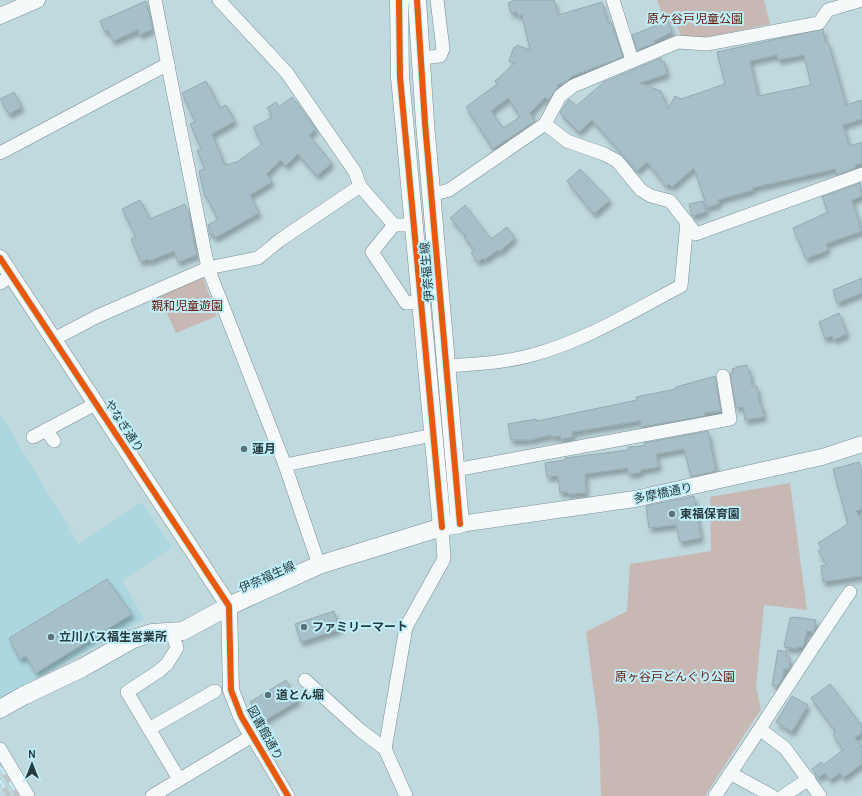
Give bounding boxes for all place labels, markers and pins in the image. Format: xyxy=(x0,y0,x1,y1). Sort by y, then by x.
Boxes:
place label: 蓮月 xyxy=(252,442,276,456)
marker: 蓮月 xyxy=(239,444,249,454)
place label: 東福保育園 xyxy=(680,507,740,521)
marker: 東福保育園 xyxy=(667,509,677,519)
place label: ファミリーマート xyxy=(312,620,408,634)
marker: ファミリーマート xyxy=(299,622,309,632)
place label: 立川バス福生営業所 xyxy=(59,630,167,644)
marker: 立川バス福生営業所 xyxy=(46,632,56,642)
place label: 道とん堀 xyxy=(276,688,324,702)
marker: 道とん堀 xyxy=(263,690,273,700)

